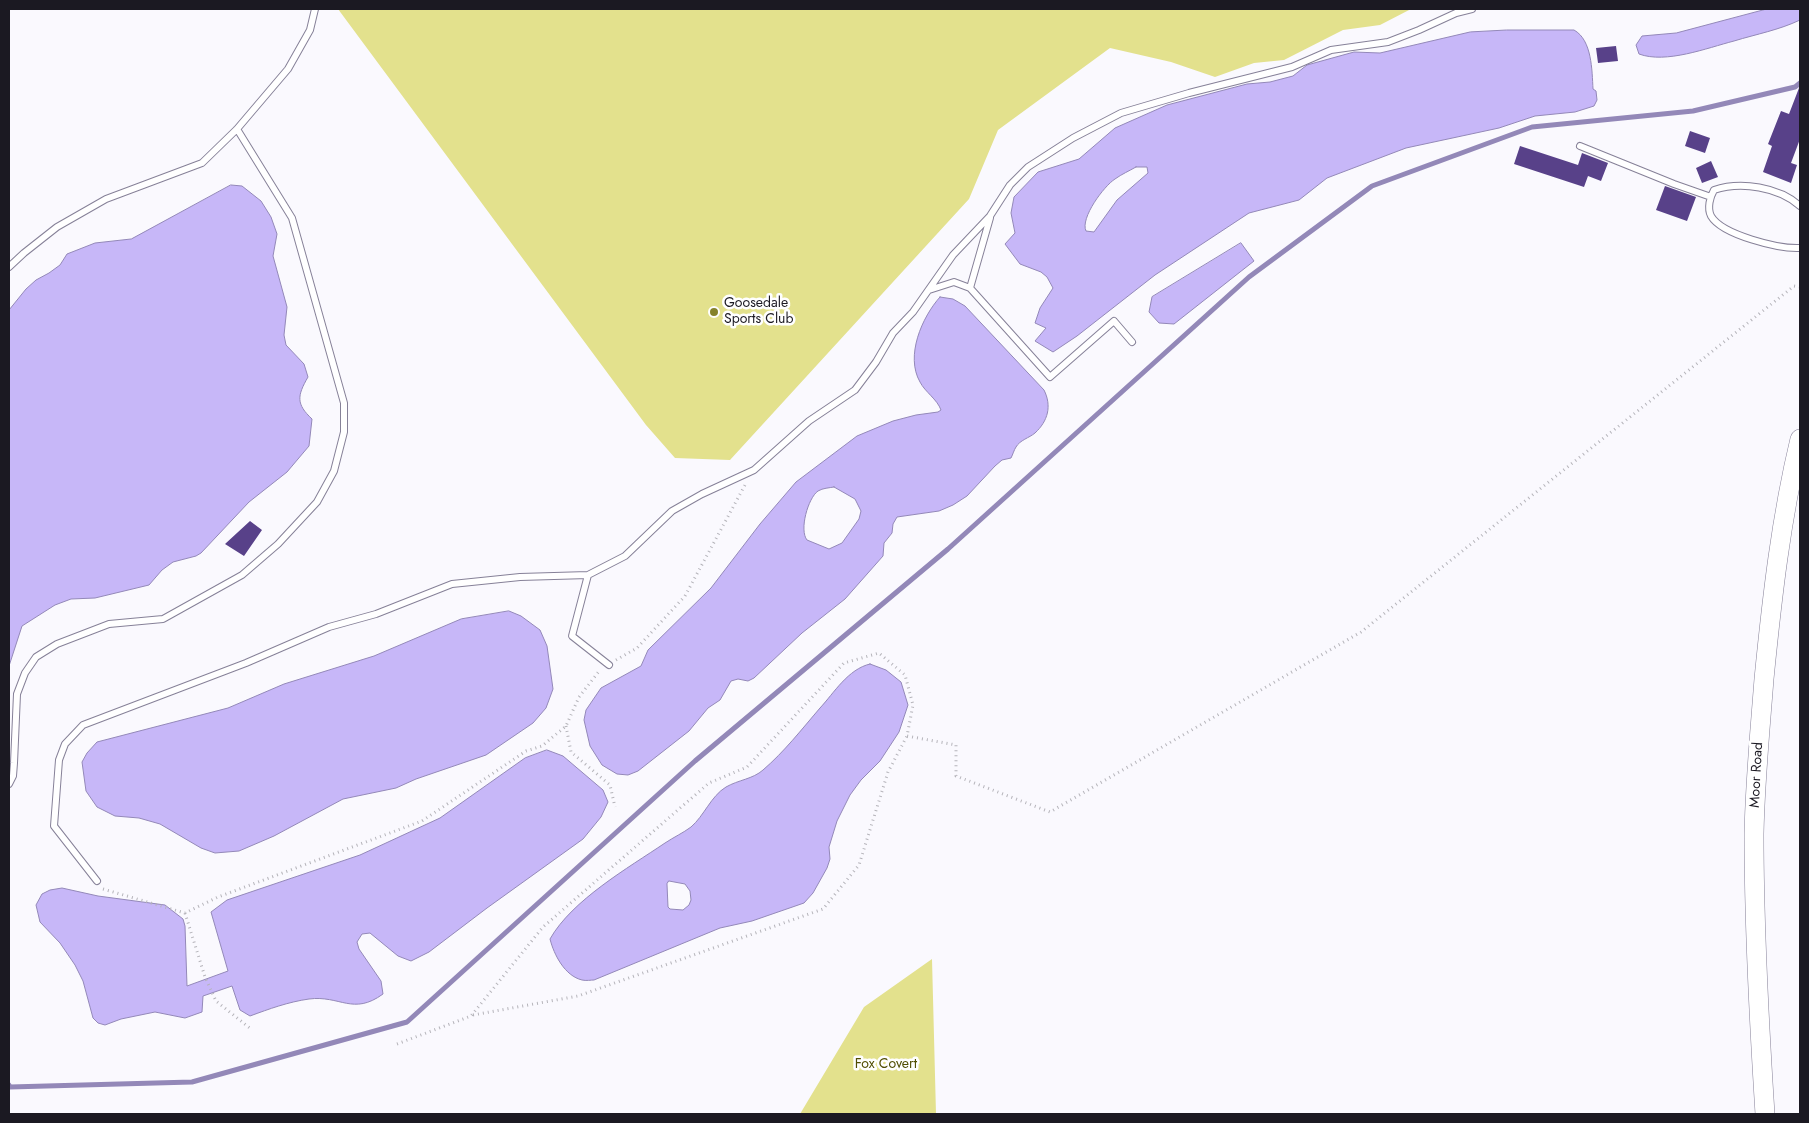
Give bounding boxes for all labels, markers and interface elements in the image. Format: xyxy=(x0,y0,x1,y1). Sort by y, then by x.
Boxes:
place label: Goosedale Sports Club xyxy=(724,296,793,328)
marker: Goosedale Sports Club xyxy=(708,306,720,318)
street label: Moor Road xyxy=(1747,742,1767,808)
park label: Fox Covert xyxy=(855,1057,917,1073)

